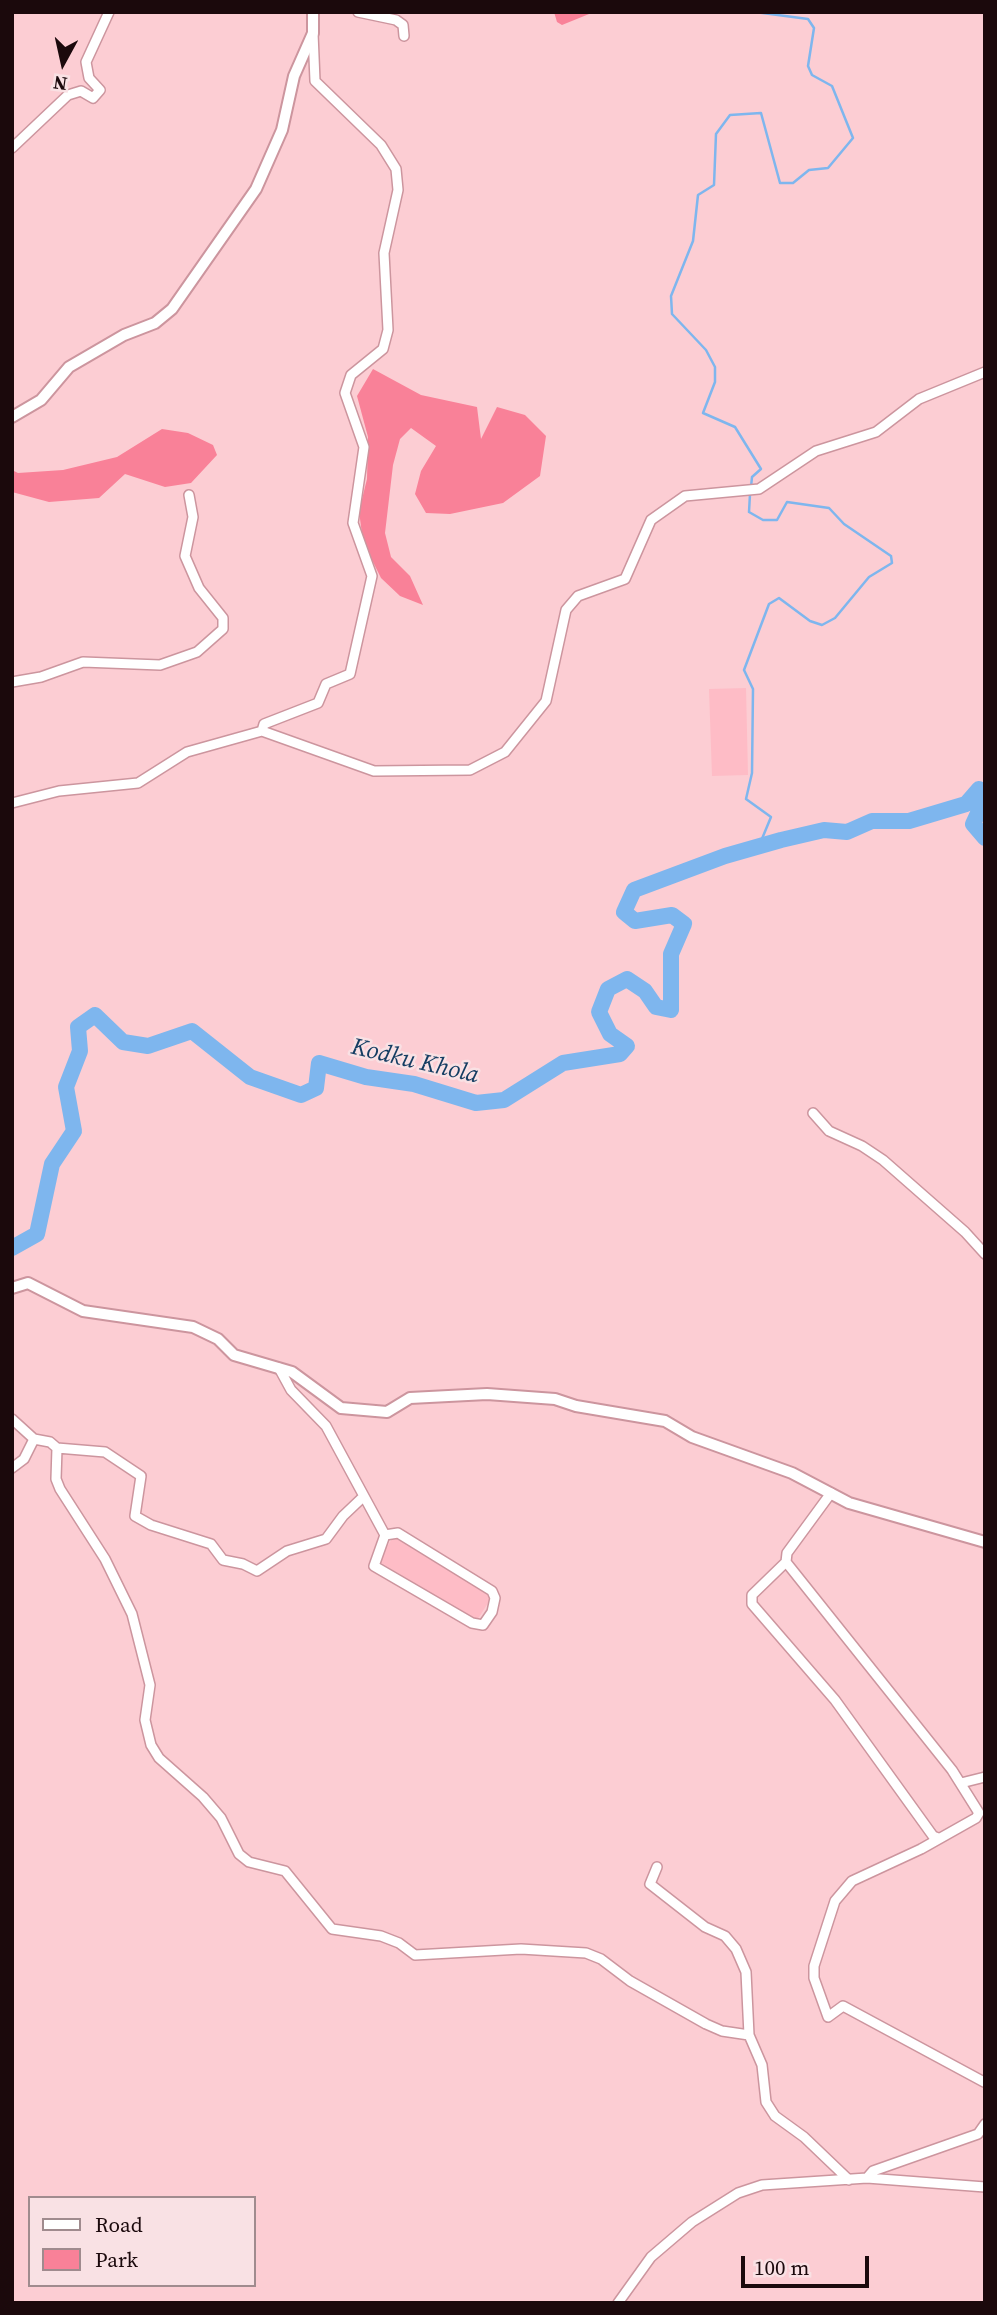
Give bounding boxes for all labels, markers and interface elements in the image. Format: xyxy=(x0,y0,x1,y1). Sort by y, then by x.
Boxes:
north arrow xyxy=(28,28,98,98)
text: N xyxy=(51,70,69,98)
water label: Kodku Khola xyxy=(348,1033,482,1091)
legend xyxy=(28,2196,256,2287)
text: Road xyxy=(95,2210,143,2239)
scale bar xyxy=(745,2242,873,2286)
text: Park xyxy=(95,2245,138,2274)
text: 100 m xyxy=(754,2253,809,2282)

